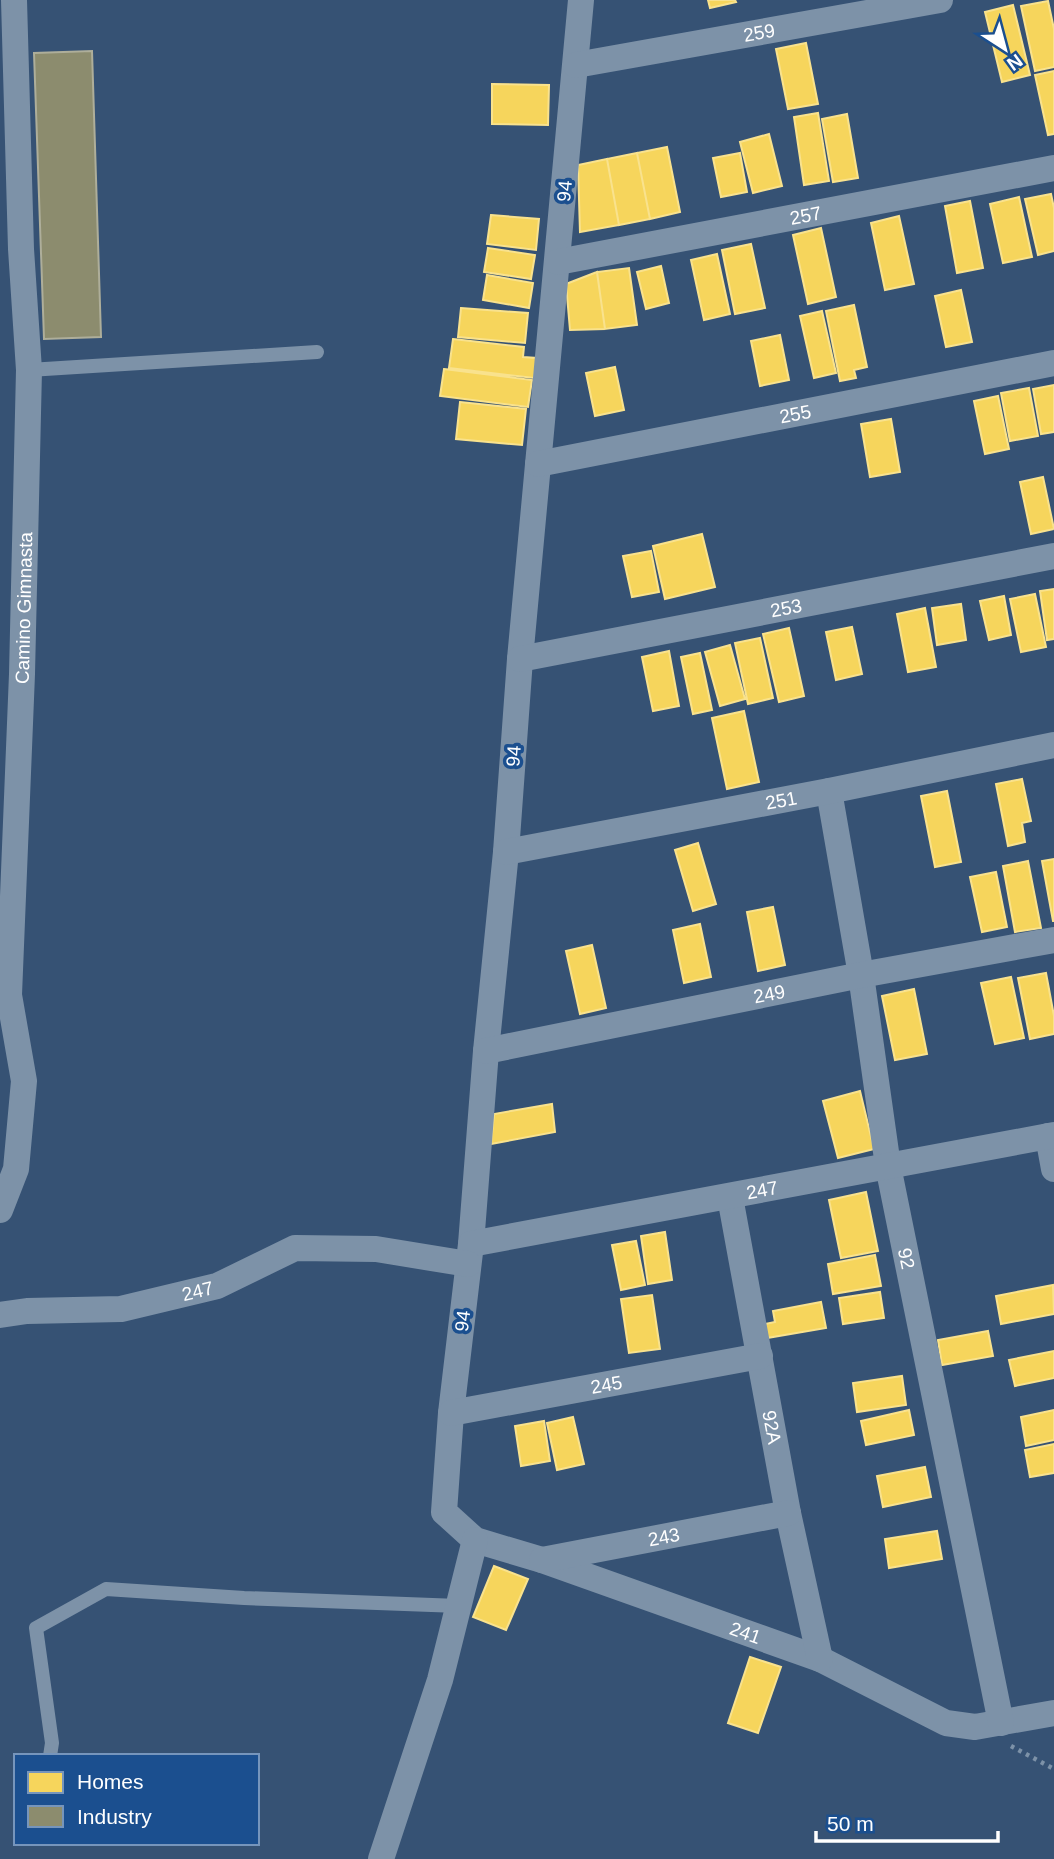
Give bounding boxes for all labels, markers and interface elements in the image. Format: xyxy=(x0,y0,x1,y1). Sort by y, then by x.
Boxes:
north arrow xyxy=(970,14,1040,84)
street label: 259 xyxy=(742,20,777,46)
text: N xyxy=(1003,50,1026,75)
street label: 94 xyxy=(553,179,576,202)
street label: 257 xyxy=(788,202,823,229)
street label: 255 xyxy=(778,401,813,428)
street label: Camino Gimnasta xyxy=(12,531,36,684)
street label: 253 xyxy=(769,595,804,621)
street label: 94 xyxy=(502,744,525,767)
street label: 251 xyxy=(764,787,799,814)
street label: 249 xyxy=(752,981,787,1008)
street label: 247 xyxy=(745,1177,780,1203)
street label: 92 xyxy=(894,1246,919,1271)
street label: 247 xyxy=(180,1277,216,1305)
street label: 94 xyxy=(451,1309,474,1333)
street label: 245 xyxy=(589,1372,624,1398)
street label: 92A xyxy=(758,1409,785,1446)
street label: 243 xyxy=(646,1524,681,1551)
street label: 241 xyxy=(727,1618,764,1648)
legend xyxy=(14,1754,259,1845)
text: Homes xyxy=(77,1770,144,1793)
scale bar xyxy=(816,1800,998,1844)
text: Industry xyxy=(77,1805,152,1828)
text: 50 m xyxy=(827,1812,874,1835)

